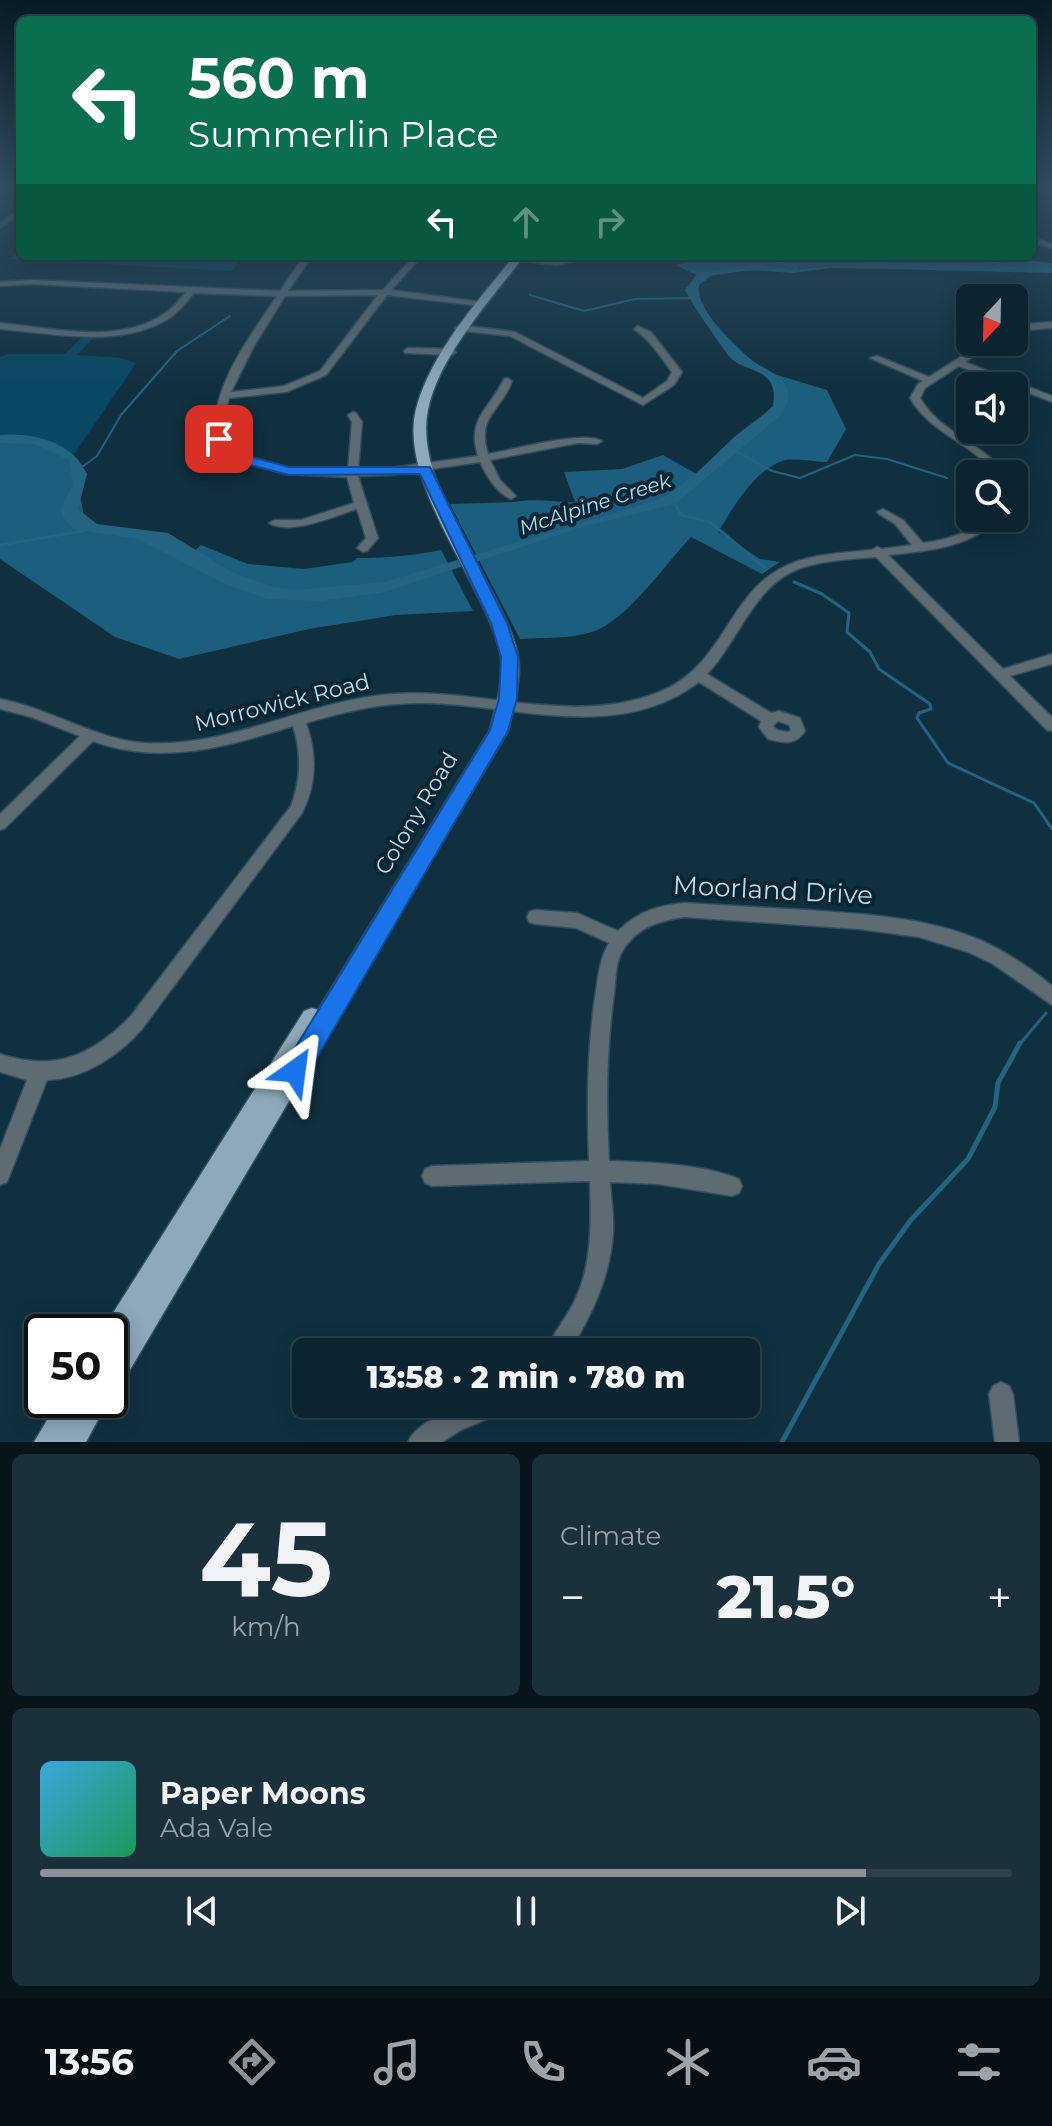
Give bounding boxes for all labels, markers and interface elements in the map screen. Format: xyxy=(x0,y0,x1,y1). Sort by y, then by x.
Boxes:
text: 560 m xyxy=(188,44,370,112)
icon: left xyxy=(56,48,160,152)
text: Summerlin Place xyxy=(188,112,498,156)
icon: left xyxy=(420,200,464,244)
icon: ahead xyxy=(504,200,548,244)
icon: right xyxy=(588,200,632,244)
north arrow xyxy=(956,284,1028,356)
map controls xyxy=(956,284,1028,532)
button: sound xyxy=(956,372,1028,444)
pin xyxy=(185,405,253,473)
icon: arrive xyxy=(197,417,241,461)
button: search xyxy=(956,460,1028,532)
water label: McAlpine Creek xyxy=(516,468,675,540)
street label: Morrowick Road xyxy=(192,668,372,737)
street label: Colony Road xyxy=(369,747,464,879)
street label: Moorland Drive xyxy=(672,869,874,911)
position arrow xyxy=(253,1029,337,1113)
speed limit sign: 50 xyxy=(24,1314,128,1418)
text: 13:58 · 2 min · 780 m xyxy=(367,1359,685,1396)
text: 45 xyxy=(199,1495,333,1622)
text: Climate xyxy=(560,1520,661,1552)
text: 21.5° xyxy=(717,1560,855,1633)
text: − xyxy=(560,1570,585,1624)
text: + xyxy=(987,1570,1012,1624)
text: km/h xyxy=(231,1611,301,1643)
text: Paper Moons xyxy=(160,1775,366,1812)
text: Ada Vale xyxy=(160,1812,273,1844)
icon: previous xyxy=(180,1889,224,1933)
icon: pause xyxy=(504,1889,548,1933)
icon: next xyxy=(828,1889,872,1933)
icon: directions xyxy=(224,2034,280,2090)
icon: music xyxy=(369,2034,425,2090)
icon: phone xyxy=(515,2034,571,2090)
icon: climate xyxy=(660,2034,716,2090)
icon: car xyxy=(806,2034,862,2090)
icon: filters xyxy=(951,2034,1007,2090)
text: 13:56 xyxy=(45,2040,134,2084)

